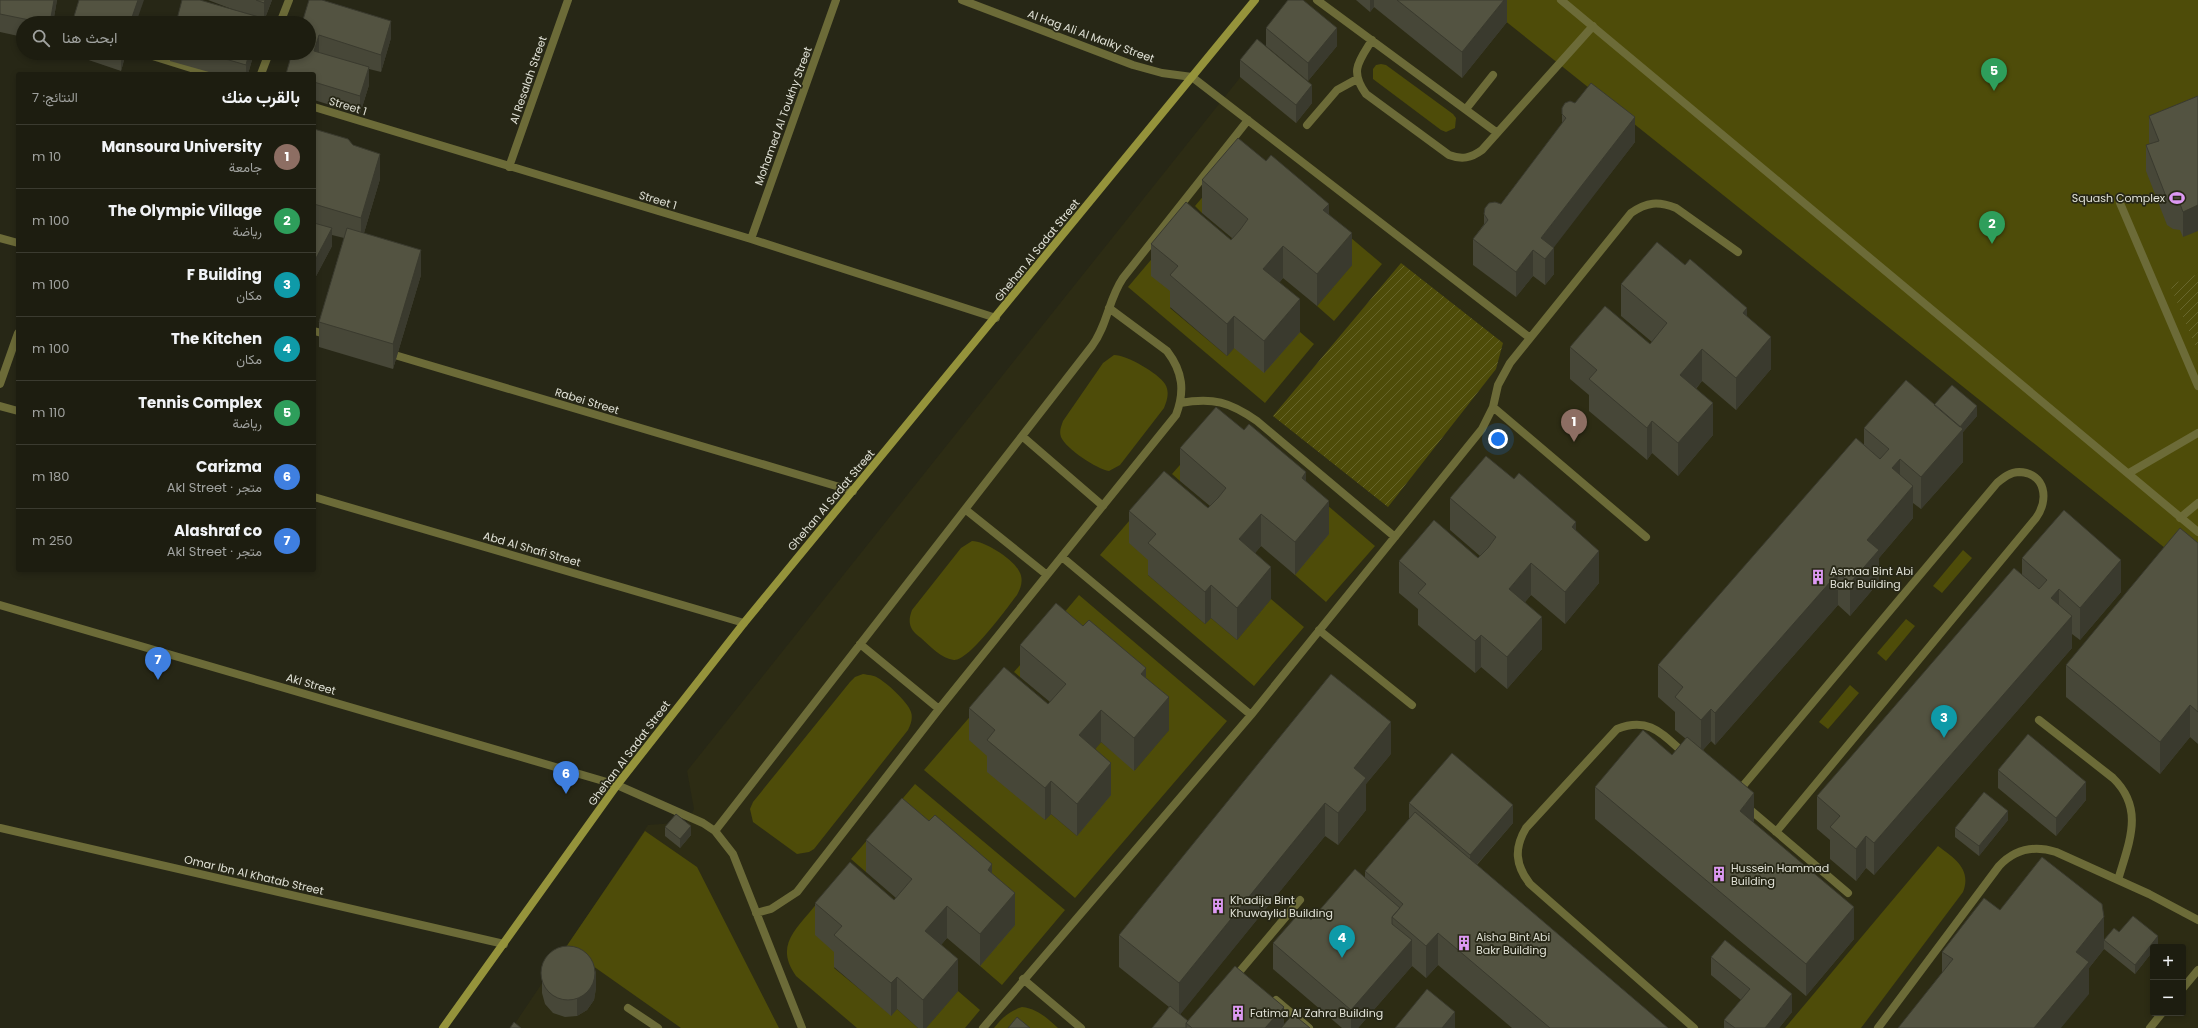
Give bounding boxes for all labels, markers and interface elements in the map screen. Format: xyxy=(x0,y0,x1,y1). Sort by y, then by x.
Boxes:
street label: Al Hag Ali Al Malky Street xyxy=(1025,6,1157,66)
search box xyxy=(16,16,316,60)
icon: search xyxy=(30,27,52,49)
text: ابحث هنا xyxy=(62,27,117,48)
street label: Al Resalah Street xyxy=(505,34,551,126)
street label: Mohamed Al Toukhy Street xyxy=(750,44,816,188)
pin: 5 xyxy=(1981,58,2007,91)
text: بالقرب منك xyxy=(222,85,300,109)
text: النتائج: 7 xyxy=(32,88,78,107)
street label: Street 1 xyxy=(327,93,369,119)
text: Mansoura University xyxy=(102,136,262,157)
text: 10 m xyxy=(32,147,61,166)
text: 1 xyxy=(285,147,289,166)
text: جامعة xyxy=(229,158,262,177)
street label: Street 1 xyxy=(637,187,679,213)
sports icon: Squash Complex xyxy=(2168,189,2186,207)
place label: Squash Complex xyxy=(2072,190,2166,206)
street label: Ghehan Al Sadat Street xyxy=(991,195,1083,305)
text: The Olympic Village xyxy=(108,200,262,221)
text: 100 m xyxy=(32,211,69,230)
text: 2 xyxy=(283,211,291,230)
pin: 2 xyxy=(1979,211,2005,244)
text: رياضة xyxy=(232,222,262,241)
text: F Building xyxy=(187,264,262,285)
text: 100 m xyxy=(32,275,69,294)
text: 3 xyxy=(283,275,291,294)
text: مكان xyxy=(236,286,262,305)
text: The Kitchen xyxy=(171,328,262,349)
text: 100 m xyxy=(32,339,69,358)
text: 4 xyxy=(283,339,291,358)
text: مكان xyxy=(236,350,262,369)
street label: Rabei Street xyxy=(553,384,621,418)
text: Tennis Complex xyxy=(138,392,262,413)
text: 110 m xyxy=(32,403,65,422)
text: 5 xyxy=(283,403,291,422)
pin: 1 xyxy=(1561,409,1587,442)
text: رياضة xyxy=(232,414,262,433)
your location xyxy=(1488,429,1508,449)
street label: Ghehan Al Sadat Street xyxy=(784,446,878,554)
text: Carizma xyxy=(196,456,262,477)
text: 180 m xyxy=(32,467,69,486)
text: 6 xyxy=(283,467,291,486)
text: متجر · Akl Street xyxy=(167,478,262,497)
text: Alashraf co xyxy=(174,520,262,541)
street label: Abd Al Shafi Street xyxy=(481,527,583,571)
text: 250 m xyxy=(32,531,73,550)
text: 7 xyxy=(284,531,290,550)
text: متجر · Akl Street xyxy=(167,542,262,561)
place label: Asmaa Bint Abi Bakr Building xyxy=(1830,563,1914,592)
building icon: Asmaa Bint Abi Bakr Building xyxy=(1809,568,1827,586)
pin: 7 xyxy=(145,647,171,680)
street label: Akl Street xyxy=(284,669,338,699)
street label: Ghehan Al Sadat Street xyxy=(584,697,674,809)
pin: 3 xyxy=(1931,705,1957,738)
pin: 6 xyxy=(553,761,579,794)
street label: Omar Ibn Al Khatab Street xyxy=(183,851,325,899)
place label: Hussein Hammad Building xyxy=(1731,860,1829,889)
building icon: Hussein Hammad Building xyxy=(1710,865,1728,883)
place label: Khadija Bint Khuwaylid Building xyxy=(1230,892,1333,921)
building icon: Khadija Bint Khuwaylid Building xyxy=(1209,897,1227,915)
pin: 4 xyxy=(1329,925,1355,958)
place label: Aisha Bint Abi Bakr Building xyxy=(1476,929,1551,958)
building icon: Aisha Bint Abi Bakr Building xyxy=(1455,934,1473,952)
map controls xyxy=(2150,944,2186,1016)
button: + xyxy=(2150,944,2186,980)
button: − xyxy=(2150,980,2186,1016)
building icon: Fatima Al Zahra Building xyxy=(1229,1004,1247,1022)
place label: Fatima Al Zahra Building xyxy=(1250,1005,1383,1021)

